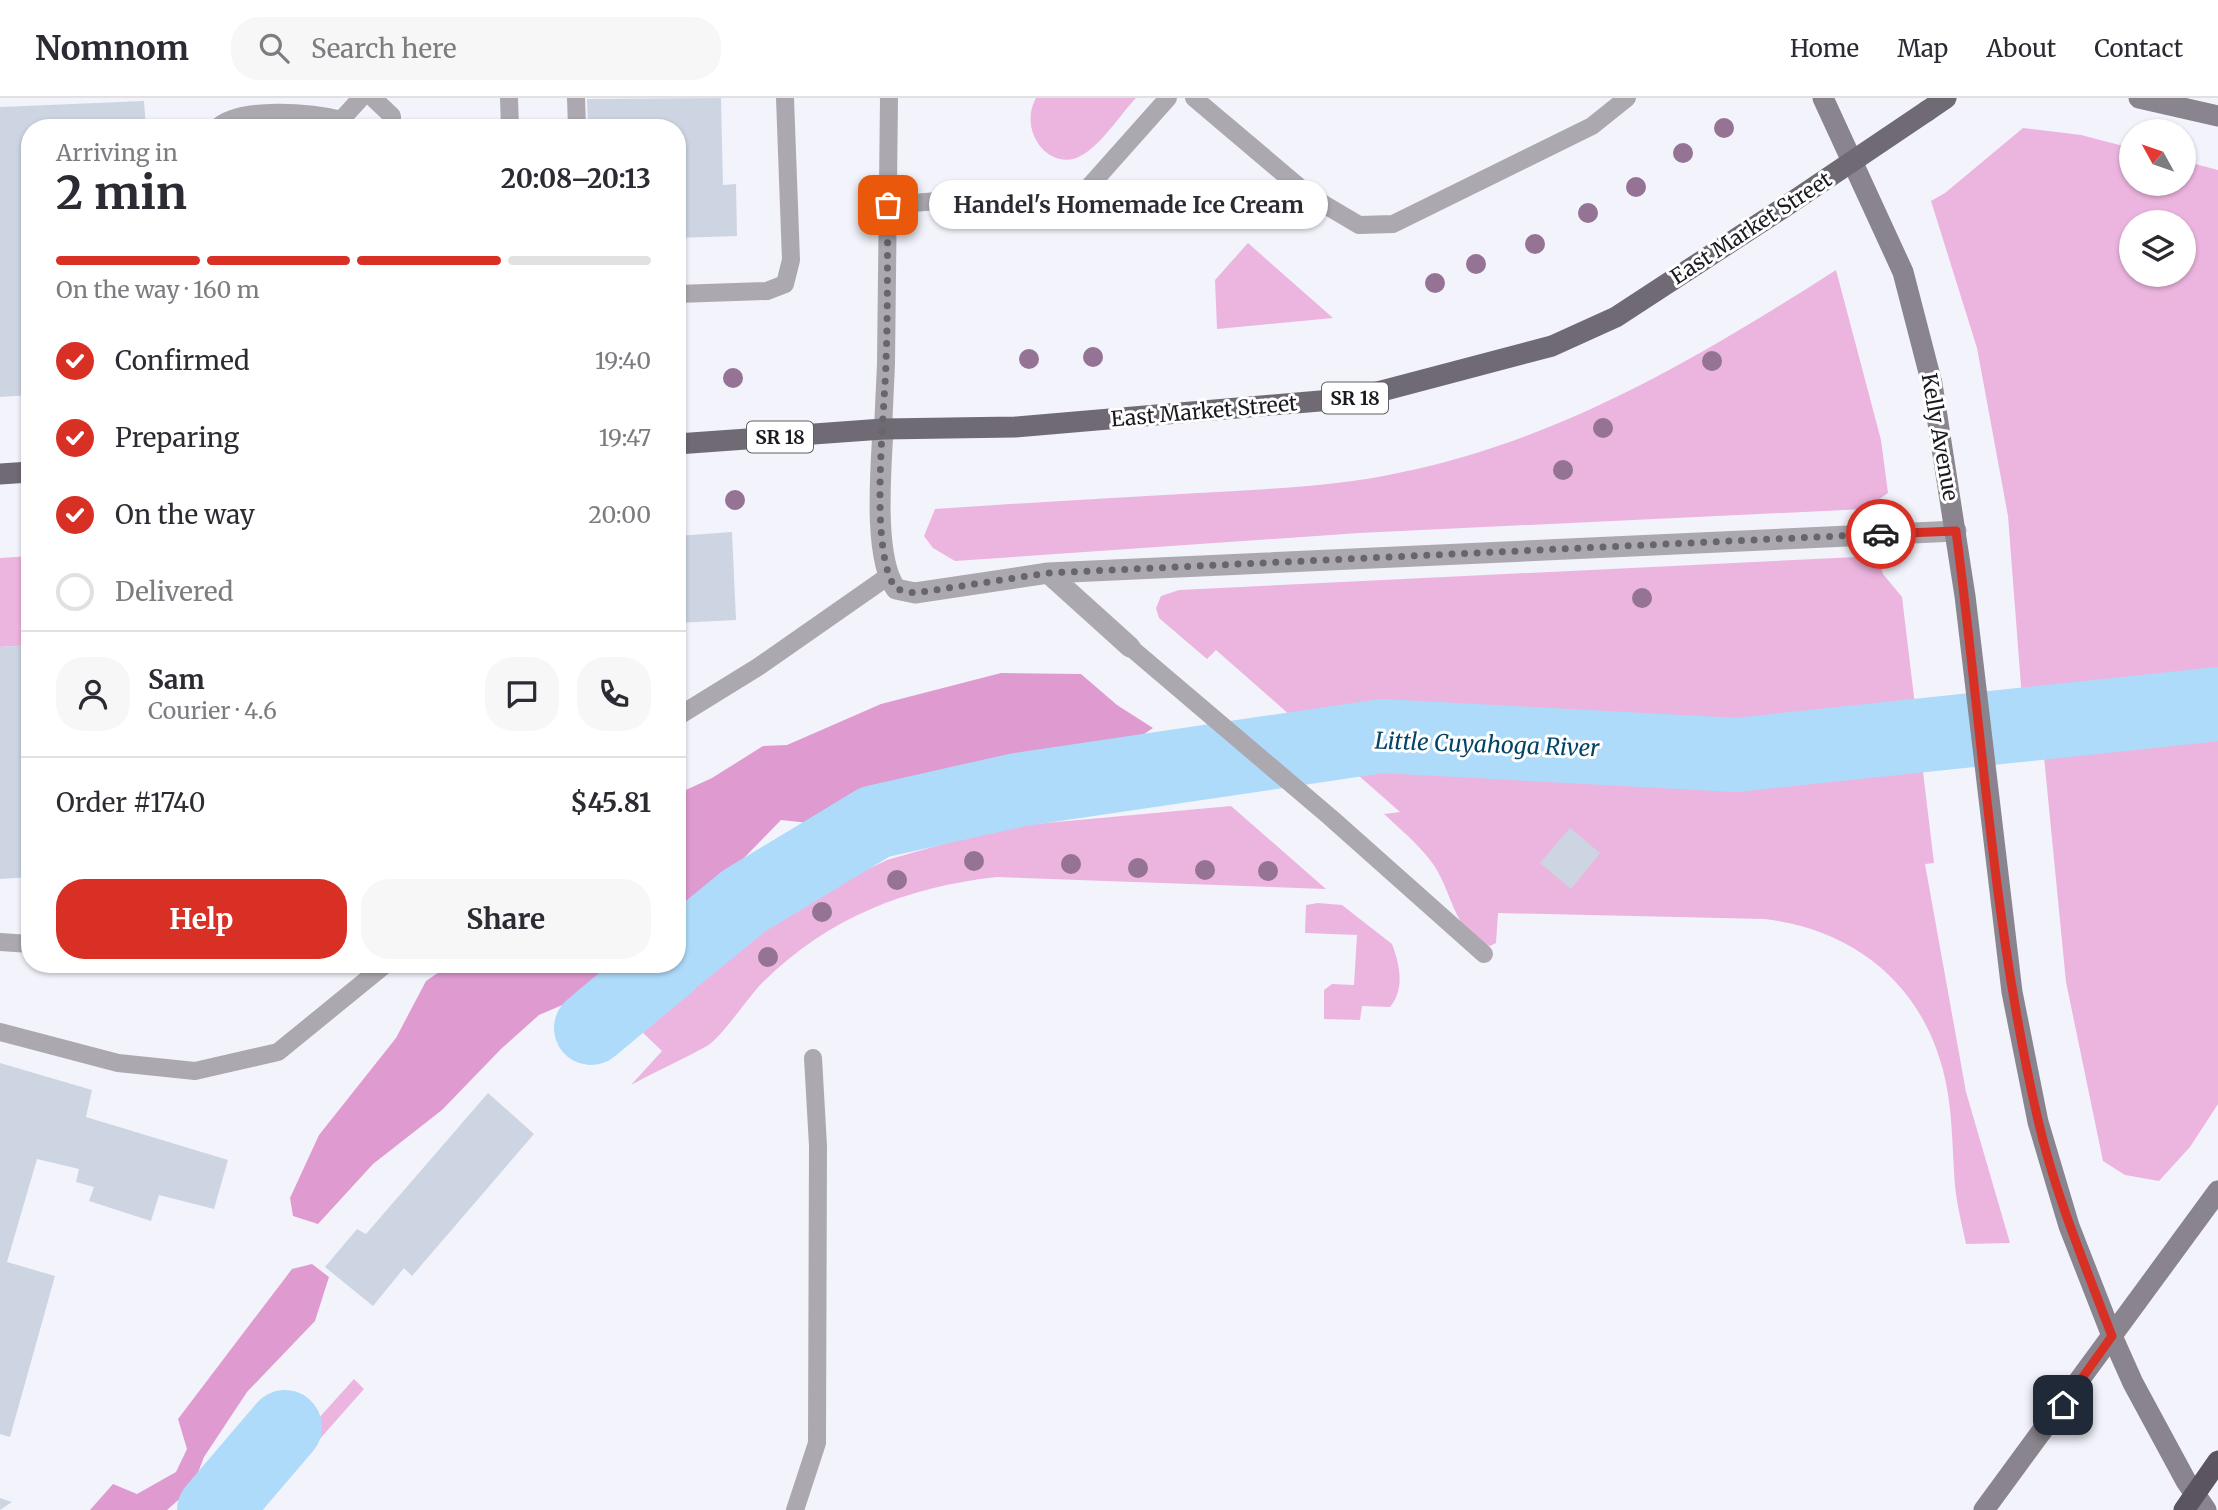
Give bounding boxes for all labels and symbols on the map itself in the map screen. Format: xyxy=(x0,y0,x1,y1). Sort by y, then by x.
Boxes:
north arrow xyxy=(2119,119,2196,196)
street label: East Market Street xyxy=(1665,166,1837,290)
pin xyxy=(858,175,918,235)
callout: Handel's Homemade Ice Cream xyxy=(930,180,1329,230)
street label: Kelly Avenue xyxy=(1916,371,1965,503)
road number: SR 18 xyxy=(1322,382,1388,414)
street label: East Market Street xyxy=(1110,389,1298,433)
road number: SR 18 xyxy=(747,422,813,452)
courier xyxy=(1846,499,1916,569)
water label: Little Cuyahoga River xyxy=(1374,726,1600,762)
pin xyxy=(2033,1375,2093,1435)

